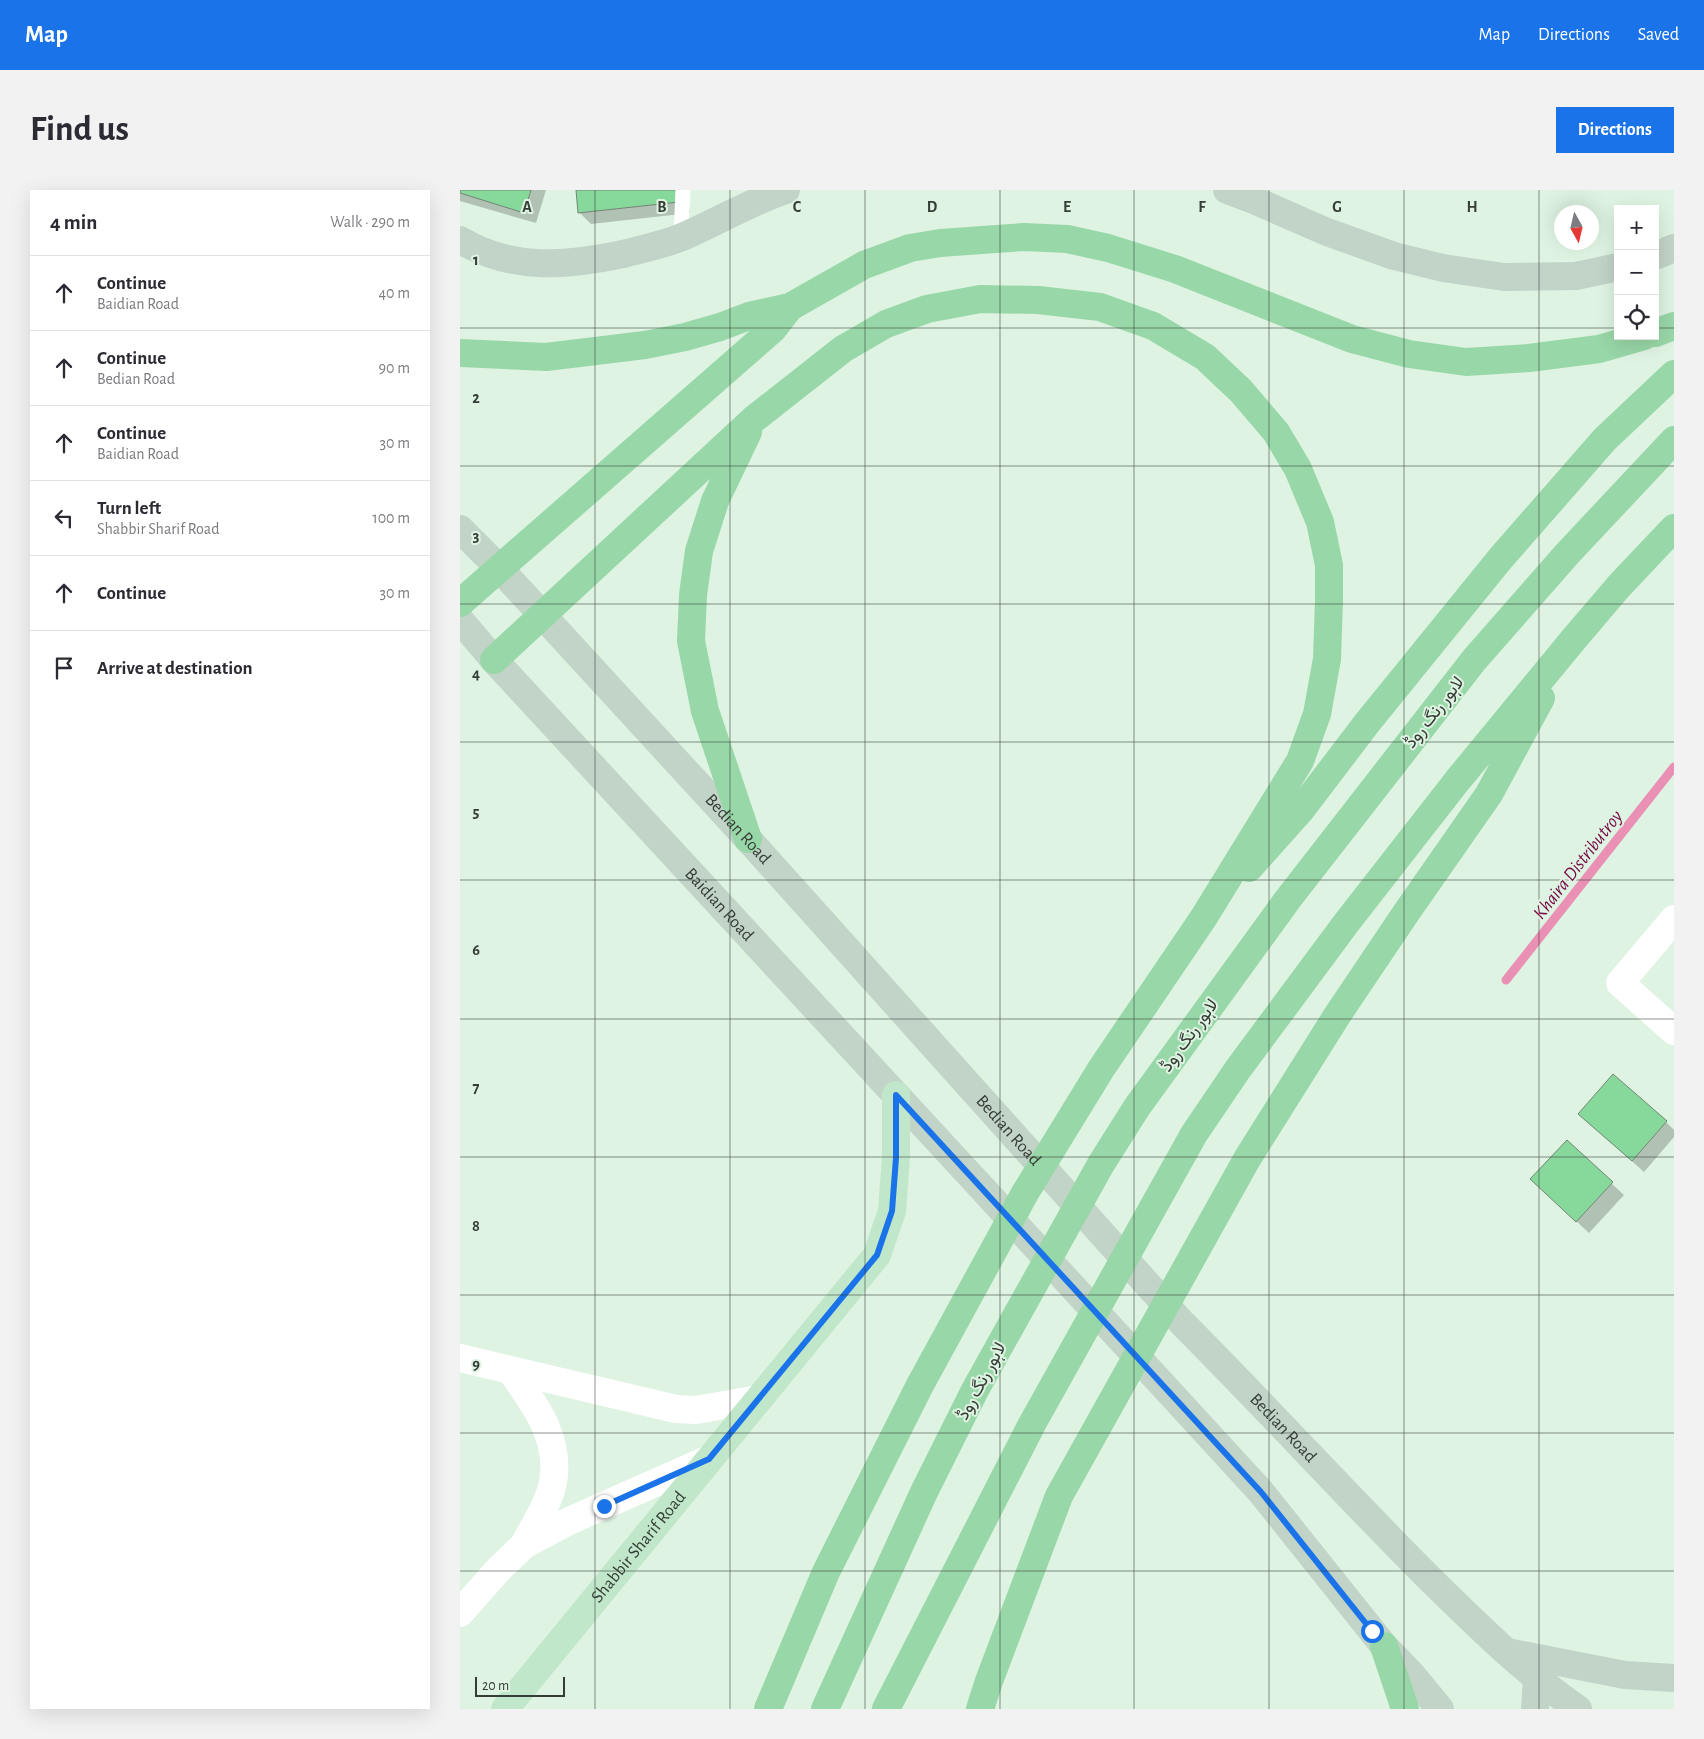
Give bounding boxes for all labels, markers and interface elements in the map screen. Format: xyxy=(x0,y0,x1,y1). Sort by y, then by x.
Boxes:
text: Map xyxy=(25,23,68,47)
text: Map xyxy=(1479,26,1510,44)
text: Directions xyxy=(1538,26,1610,44)
text: Saved xyxy=(1638,26,1679,44)
button: Directions xyxy=(1556,107,1674,153)
text: Find us xyxy=(30,112,129,147)
text: A xyxy=(522,199,532,215)
text: B xyxy=(657,199,667,215)
text: C xyxy=(793,199,802,215)
text: D xyxy=(927,199,938,215)
text: E xyxy=(1063,199,1071,215)
text: F xyxy=(1198,199,1206,215)
text: G xyxy=(1332,199,1342,215)
text: H xyxy=(1466,199,1478,215)
north arrow xyxy=(1554,205,1599,250)
map controls xyxy=(1614,205,1659,340)
button: + xyxy=(1614,205,1659,250)
text: 4 min xyxy=(50,212,97,233)
text: Walk · 290 m xyxy=(330,214,410,230)
button: − xyxy=(1614,250,1659,295)
text: 1 xyxy=(473,252,479,268)
text: Continue xyxy=(97,274,166,293)
icon: ahead xyxy=(50,279,78,307)
text: 40 m xyxy=(378,285,410,301)
button: locate xyxy=(1614,295,1659,340)
text: Baidian Road xyxy=(97,296,179,312)
text: Continue xyxy=(97,349,166,368)
icon: ahead xyxy=(50,354,78,382)
text: 90 m xyxy=(379,360,410,376)
text: Bedian Road xyxy=(97,371,175,387)
text: 2 xyxy=(472,390,480,406)
text: Continue xyxy=(97,424,166,443)
icon: ahead xyxy=(50,429,78,457)
text: 30 m xyxy=(380,435,410,451)
text: Baidian Road xyxy=(97,446,179,462)
text: Turn left xyxy=(97,499,161,518)
icon: left xyxy=(50,504,78,532)
text: 100 m xyxy=(372,510,410,526)
text: Shabbir Sharif Road xyxy=(97,521,220,537)
text: 3 xyxy=(473,528,480,544)
icon: ahead xyxy=(50,579,78,607)
text: Continue xyxy=(97,584,166,603)
text: 30 m xyxy=(380,585,410,601)
icon: arrive xyxy=(50,654,78,682)
text: Arrive at destination xyxy=(97,659,253,678)
text: 4 xyxy=(472,666,480,682)
street label: لاہور رنگ روڈ xyxy=(1401,673,1470,753)
street label: Bedian Road xyxy=(701,791,774,868)
text: 5 xyxy=(473,804,480,820)
water label: Khaira Distributroy xyxy=(1530,807,1626,923)
street label: Baidian Road xyxy=(681,865,757,945)
text: 6 xyxy=(472,942,480,958)
street label: لاہور رنگ روڈ xyxy=(1157,995,1224,1076)
text: 7 xyxy=(473,1080,480,1096)
street label: Bedian Road xyxy=(972,1092,1044,1169)
text: 8 xyxy=(472,1218,480,1234)
street label: لاہور رنگ روڈ xyxy=(953,1339,1012,1424)
text: 9 xyxy=(472,1356,480,1372)
street label: Bedian Road xyxy=(1246,1390,1320,1466)
street label: Shabbir Sharif Road xyxy=(588,1488,690,1606)
route end xyxy=(593,1495,616,1518)
route start xyxy=(1361,1620,1384,1643)
scale bar xyxy=(475,1674,565,1697)
text: 20 m xyxy=(482,1679,509,1693)

